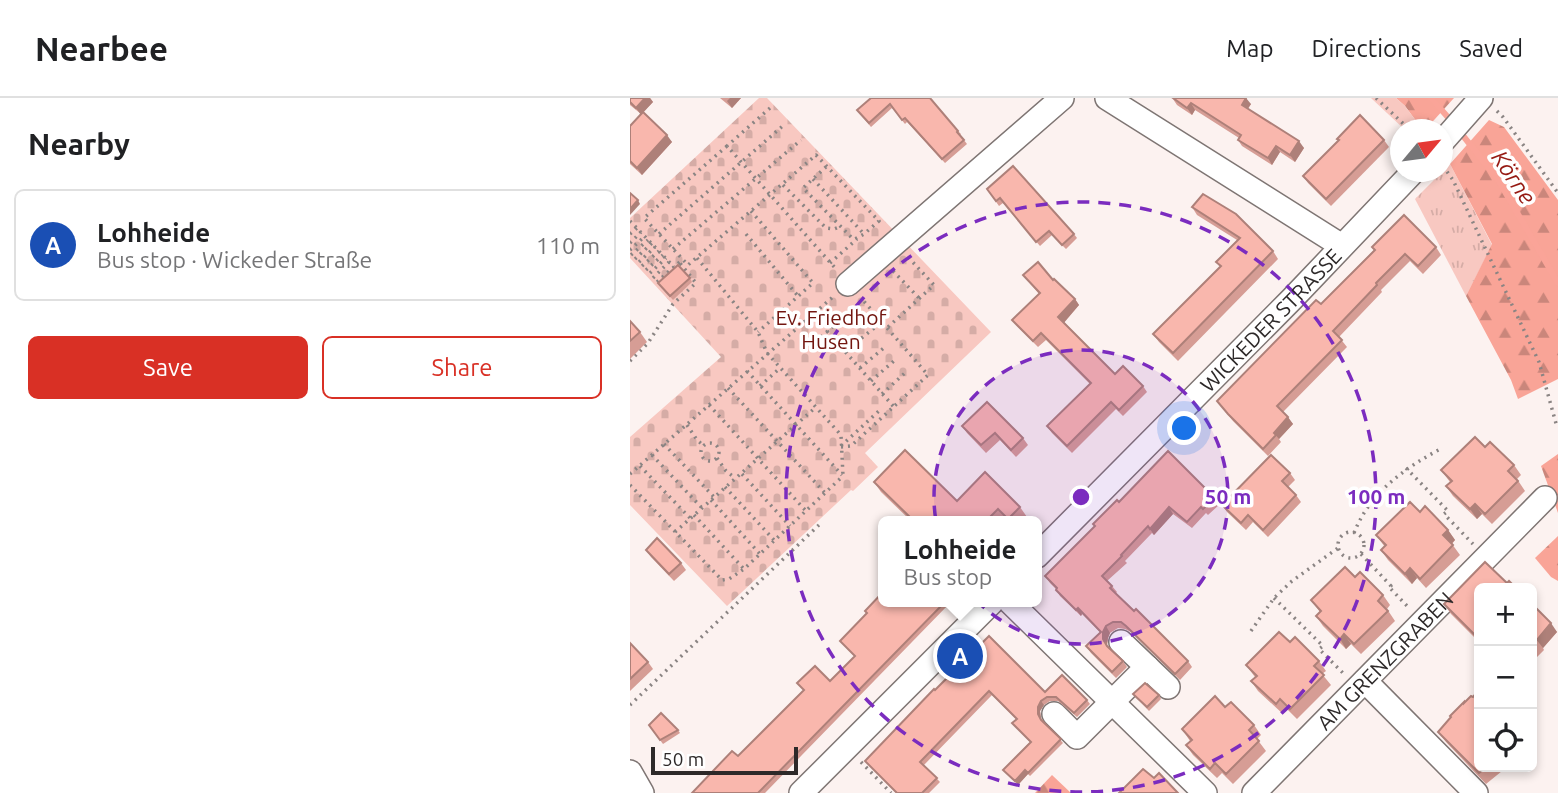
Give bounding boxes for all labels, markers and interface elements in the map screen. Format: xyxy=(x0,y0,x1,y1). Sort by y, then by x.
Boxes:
text: Nearbee xyxy=(35,30,168,67)
text: Map xyxy=(1226,35,1273,62)
text: Directions xyxy=(1311,35,1421,62)
text: Saved xyxy=(1459,35,1523,62)
north arrow xyxy=(1390,119,1453,182)
text: Nearby xyxy=(28,127,130,161)
water label: Körne xyxy=(1487,146,1541,209)
text: Lohheide xyxy=(97,218,210,247)
text: A xyxy=(45,233,61,258)
text: 110 m xyxy=(536,233,600,258)
street label: WICKEDER STRASSE xyxy=(1195,243,1346,397)
text: Bus stop · Wickeder Straße xyxy=(97,247,372,272)
park label: Ev. Friedhof Husen xyxy=(775,305,888,353)
button: Save xyxy=(28,336,308,399)
button: Share xyxy=(322,336,602,399)
your location xyxy=(1167,411,1201,445)
text: 50 m xyxy=(1205,484,1251,508)
text: 100 m xyxy=(1347,484,1405,508)
centre of rings xyxy=(1069,485,1093,509)
popup xyxy=(878,516,1042,607)
text: Lohheide xyxy=(903,535,1017,564)
text: Bus stop xyxy=(903,564,992,589)
map controls xyxy=(1474,583,1537,772)
button: + xyxy=(1474,583,1537,646)
street label: AM GRENZGRABEN xyxy=(1312,587,1458,734)
pin: A xyxy=(937,630,983,682)
button: − xyxy=(1474,646,1537,709)
button: locate xyxy=(1474,709,1537,772)
scale bar xyxy=(651,744,798,776)
text: 50 m xyxy=(662,748,704,770)

